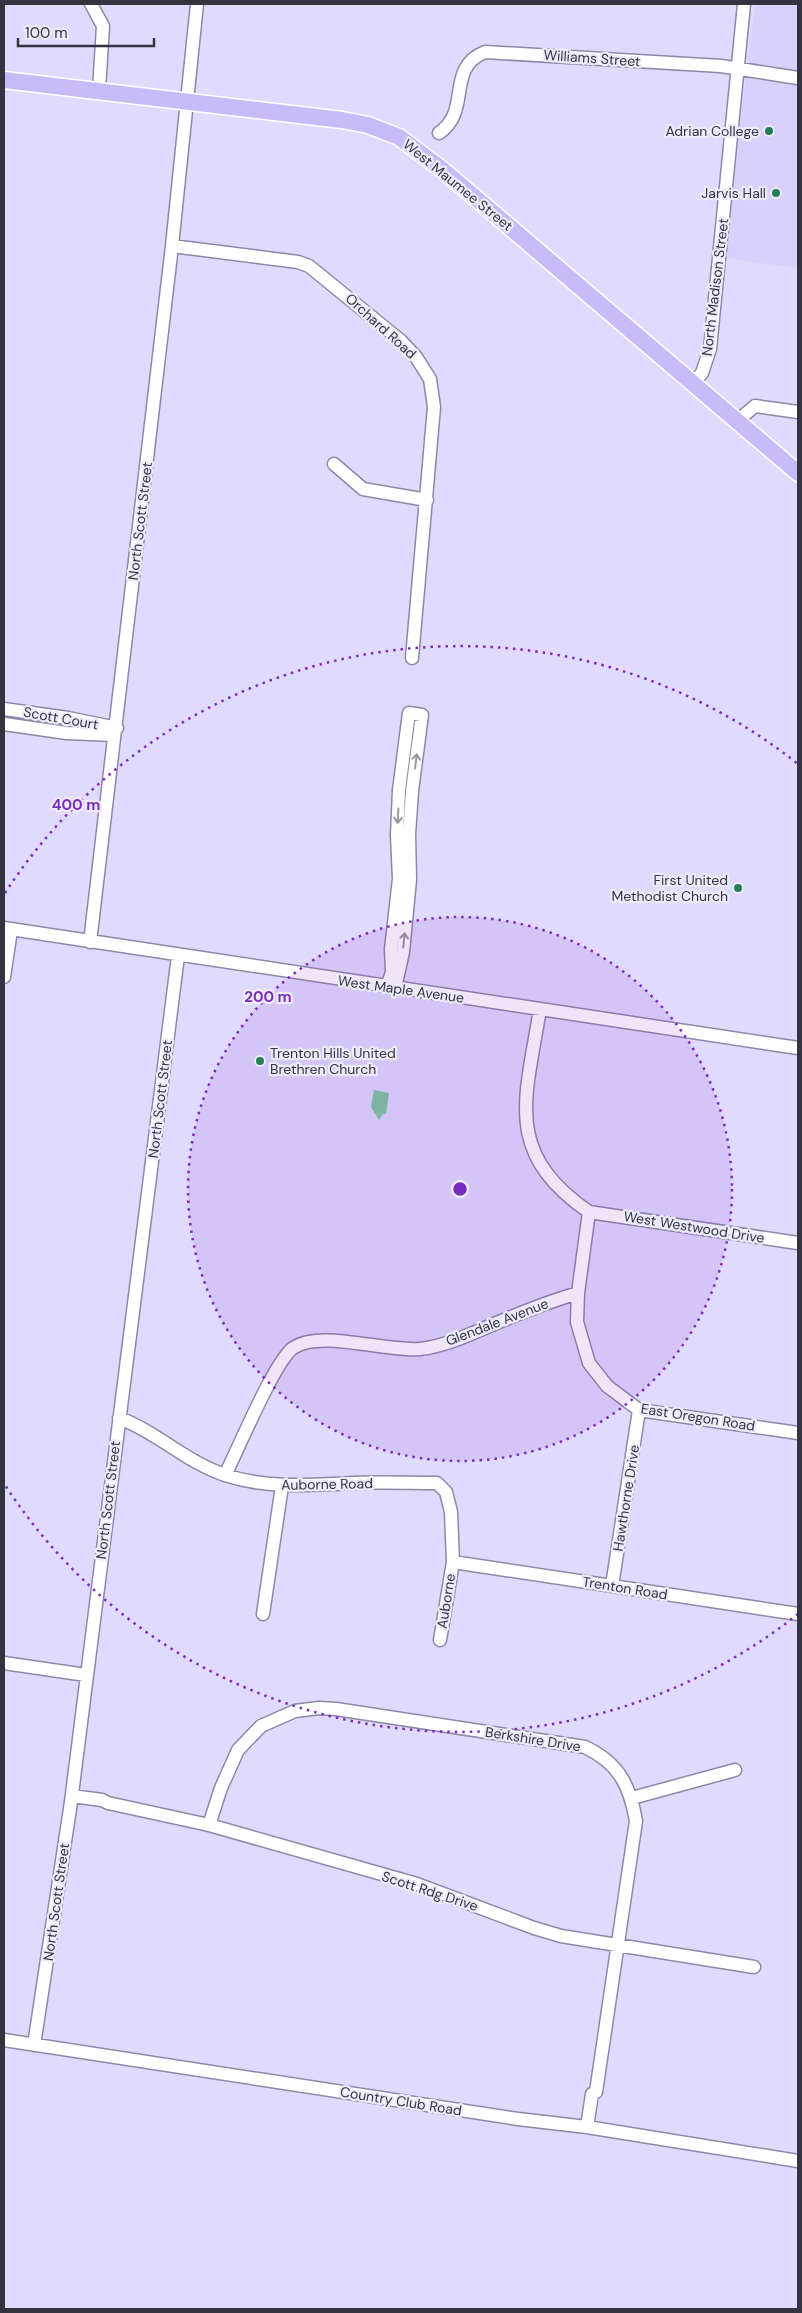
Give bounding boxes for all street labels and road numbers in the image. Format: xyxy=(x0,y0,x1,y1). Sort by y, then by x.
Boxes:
street label: Williams Street xyxy=(543,46,641,70)
street label: West Maumee Street xyxy=(400,135,516,235)
street label: North Madison Street xyxy=(698,217,732,357)
street label: Orchard Road xyxy=(342,289,420,363)
street label: North Scott Street xyxy=(124,461,156,581)
street label: Scott Court xyxy=(22,703,100,733)
street label: West Maple Avenue xyxy=(337,971,465,1007)
street label: North Scott Street xyxy=(144,1039,176,1159)
street label: West Westwood Drive xyxy=(622,1207,766,1247)
street label: Glendale Avenue xyxy=(443,1294,551,1350)
street label: East Oregon Road xyxy=(640,1399,756,1435)
street label: North Scott Street xyxy=(92,1440,124,1560)
street label: Hawthorne Drive xyxy=(609,1443,643,1553)
street label: Auborne Road xyxy=(281,1474,373,1494)
street label: Auborne xyxy=(433,1572,459,1630)
street label: Trenton Road xyxy=(581,1572,669,1604)
street label: Berkshire Drive xyxy=(484,1723,582,1755)
street label: North Scott Street xyxy=(39,1842,73,1962)
street label: Scott Rdg Drive xyxy=(380,1867,480,1915)
street label: Country Club Road xyxy=(339,2083,463,2119)

